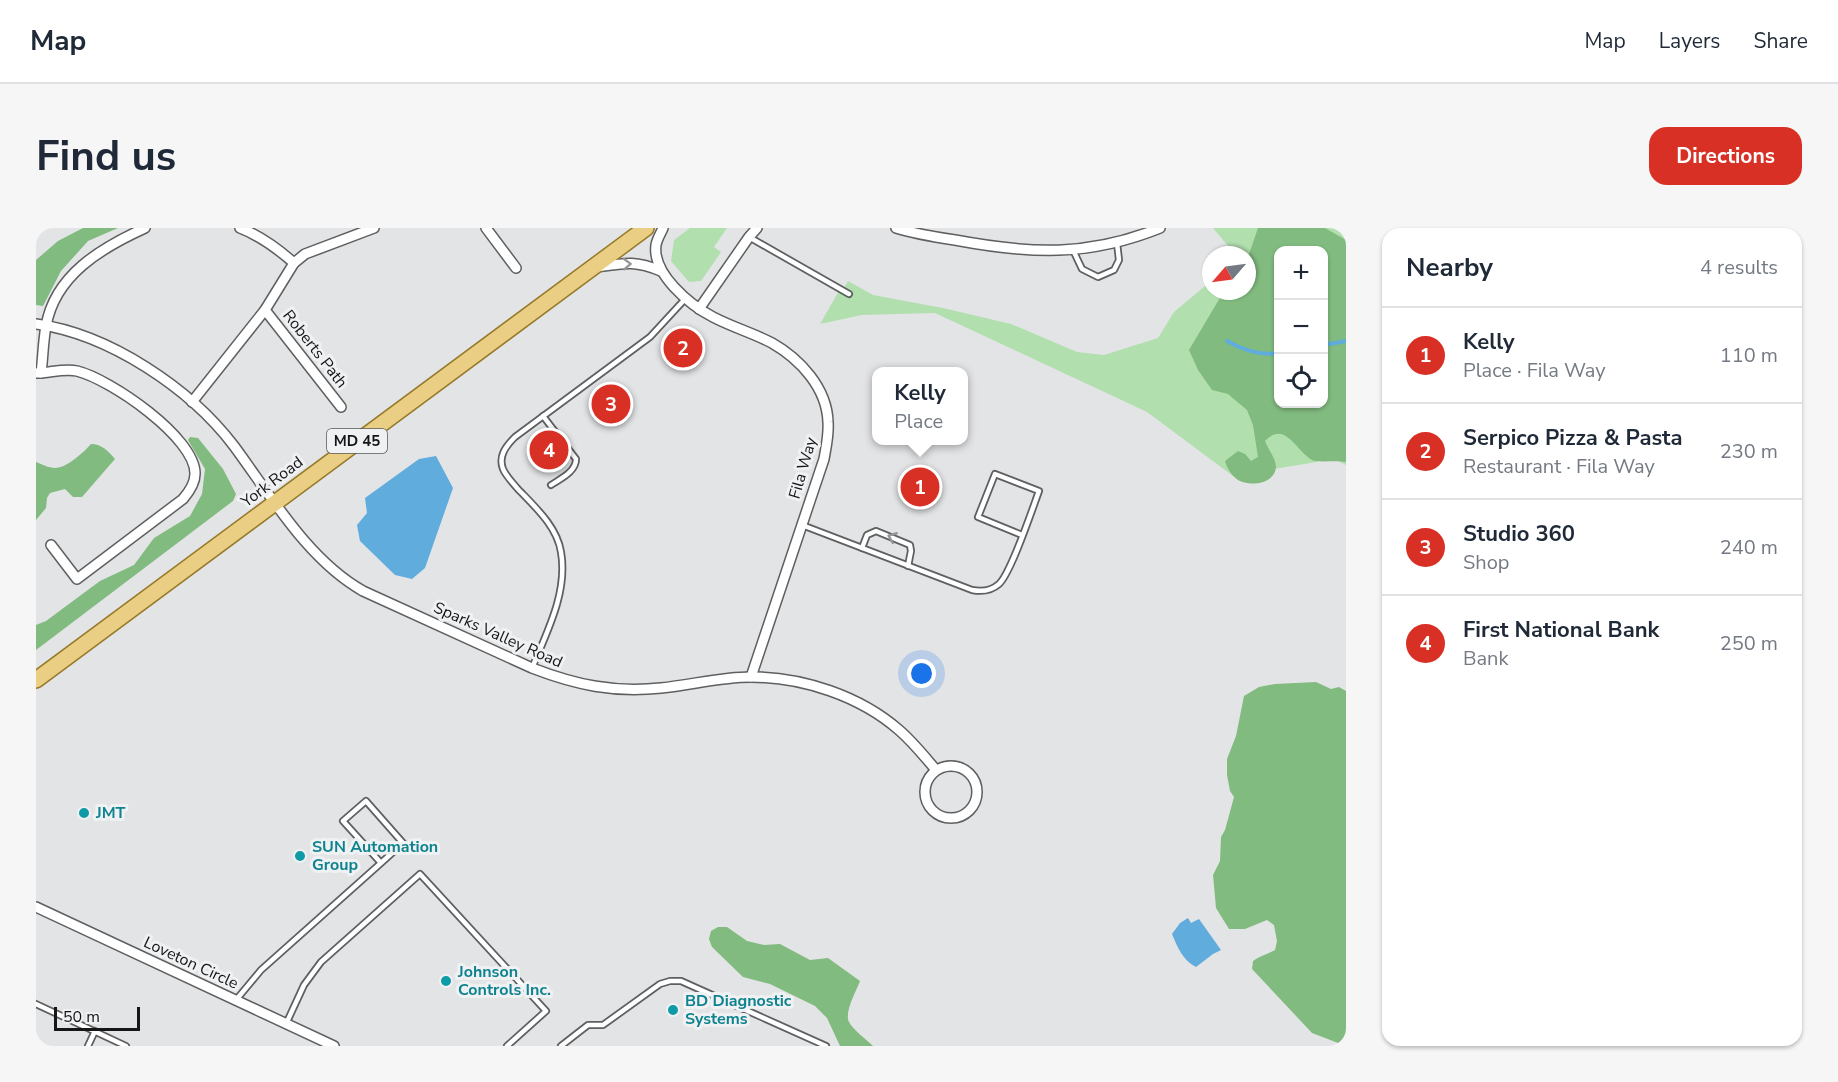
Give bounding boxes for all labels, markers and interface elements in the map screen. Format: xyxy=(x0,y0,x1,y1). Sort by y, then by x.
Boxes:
text: Map xyxy=(30,22,86,60)
text: Map xyxy=(1584,27,1626,55)
text: Layers xyxy=(1659,27,1720,55)
text: Share xyxy=(1753,27,1808,55)
button: Directions xyxy=(1649,127,1802,185)
text: Find us xyxy=(36,128,176,185)
north arrow xyxy=(1202,246,1256,300)
map controls xyxy=(1274,246,1328,408)
button: + xyxy=(1274,246,1328,300)
text: Nearby xyxy=(1406,250,1493,285)
text: 4 results xyxy=(1700,254,1778,281)
one-way arrow xyxy=(623,257,632,270)
button: − xyxy=(1274,300,1328,354)
street label: Roberts Path xyxy=(277,305,353,393)
pin: 2 xyxy=(664,326,702,370)
text: Kelly xyxy=(1463,327,1515,357)
text: 1 xyxy=(1420,342,1432,369)
text: 110 m xyxy=(1720,342,1778,369)
button: locate xyxy=(1274,354,1328,408)
text: Place · Fila Way xyxy=(1463,357,1606,384)
popup xyxy=(872,367,968,445)
text: Kelly xyxy=(894,378,946,408)
pin: 3 xyxy=(592,382,630,426)
text: Place xyxy=(894,408,943,435)
text: Serpico Pizza & Pasta xyxy=(1463,423,1683,453)
pin: 4 xyxy=(530,428,568,472)
road number: MD 45 xyxy=(327,429,387,453)
street label: Fila Way xyxy=(784,434,822,501)
text: 2 xyxy=(1420,438,1432,465)
text: 230 m xyxy=(1720,438,1778,465)
street label: York Road xyxy=(236,451,307,513)
text: Restaurant · Fila Way xyxy=(1463,453,1655,480)
pin: 1 xyxy=(900,464,940,510)
text: Studio 360 xyxy=(1463,519,1575,549)
one-way arrow xyxy=(887,532,898,545)
text: 3 xyxy=(1420,534,1432,561)
text: 240 m xyxy=(1720,534,1778,561)
text: Shop xyxy=(1463,549,1509,576)
street label: Sparks Valley Road xyxy=(430,597,566,673)
text: First National Bank xyxy=(1463,615,1659,645)
text: 4 xyxy=(1420,630,1432,657)
text: 250 m xyxy=(1720,630,1778,657)
text: Bank xyxy=(1463,645,1508,672)
your location xyxy=(907,659,936,688)
place label: JMT xyxy=(95,802,126,824)
marker: JMT xyxy=(77,806,91,820)
place label: SUN Automation Group xyxy=(312,836,438,876)
marker: SUN Automation Group xyxy=(293,849,307,863)
street label: Loveton Circle xyxy=(140,931,242,995)
place label: Johnson Controls Inc. xyxy=(457,961,551,1001)
marker: Johnson Controls Inc. xyxy=(439,974,453,988)
place label: BD Diagnostic Systems xyxy=(685,990,792,1030)
marker: BD Diagnostic Systems xyxy=(666,1003,680,1017)
scale bar xyxy=(54,1004,140,1032)
text: 50 m xyxy=(63,1006,100,1028)

